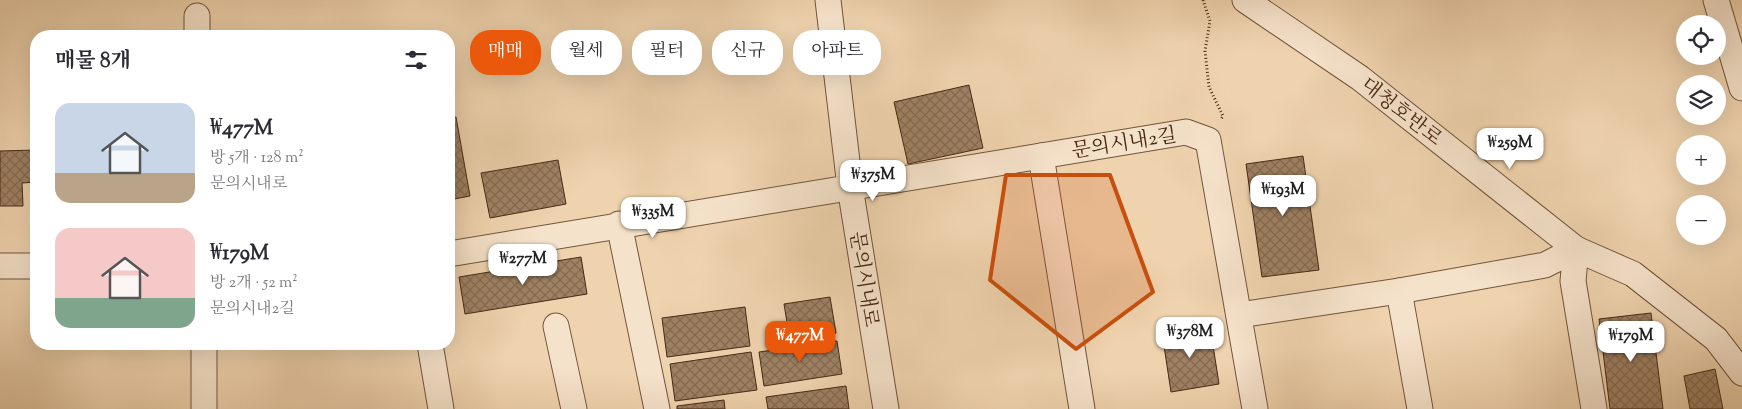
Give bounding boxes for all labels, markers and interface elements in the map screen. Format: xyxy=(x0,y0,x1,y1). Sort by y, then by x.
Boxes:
map controls xyxy=(1676,15,1726,245)
button: locate xyxy=(1676,15,1726,65)
chip: 매매 xyxy=(470,30,541,75)
chip: 월세 xyxy=(551,30,622,75)
chip: 필터 xyxy=(632,30,702,75)
chip: 신규 xyxy=(712,30,783,75)
chip: 아파트 xyxy=(793,30,881,75)
icon: filters xyxy=(402,46,430,74)
text: 매물 8개 xyxy=(55,47,131,77)
street label: 대청호반로 xyxy=(1353,72,1447,154)
button: layers xyxy=(1676,75,1726,125)
text: ₩477M xyxy=(210,114,273,144)
street label: 문의시내2길 xyxy=(1070,122,1179,167)
icon: home xyxy=(95,123,155,183)
pin: ₩259M xyxy=(1475,128,1545,170)
text: ₩259M xyxy=(1488,132,1532,155)
button: + xyxy=(1676,135,1726,185)
text: 방 5개 · 128 m² xyxy=(210,147,304,170)
pin: ₩375M xyxy=(838,160,908,202)
text: ₩375M xyxy=(851,164,895,187)
text: 문의시내로 xyxy=(210,173,287,196)
pin: ₩193M xyxy=(1248,174,1318,217)
text: ₩193M xyxy=(1261,179,1305,202)
button: − xyxy=(1676,195,1726,245)
pin: ₩335M xyxy=(618,196,688,239)
text: ₩335M xyxy=(632,201,674,224)
street label: 문의시내로 xyxy=(841,229,884,329)
text: ₩179M xyxy=(210,239,269,269)
pin: ₩277M xyxy=(488,244,558,286)
icon: home xyxy=(95,248,155,308)
text: ₩277M xyxy=(499,248,547,271)
text: 방 2개 · 52 m² xyxy=(210,272,298,295)
text: 문의시내2길 xyxy=(210,298,295,321)
pin: ₩378M xyxy=(1155,316,1225,359)
pin: ₩477M xyxy=(765,320,835,363)
pin: ₩179M xyxy=(1596,320,1666,363)
text: ₩378M xyxy=(1167,321,1213,344)
text: ₩477M xyxy=(776,325,824,348)
text: ₩179M xyxy=(1608,325,1654,348)

